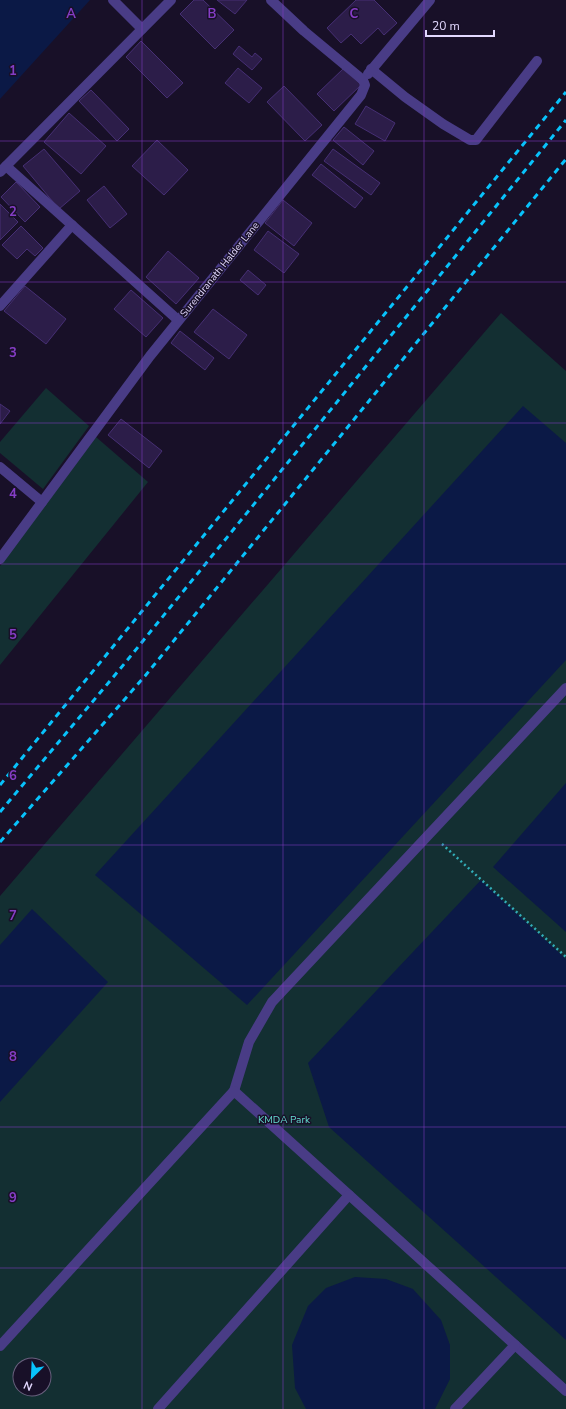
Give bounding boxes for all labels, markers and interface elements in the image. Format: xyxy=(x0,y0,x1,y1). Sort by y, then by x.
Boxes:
text: A xyxy=(66,5,76,23)
text: B xyxy=(208,5,217,23)
text: C xyxy=(350,5,359,23)
scale bar xyxy=(426,12,494,38)
text: 20 m xyxy=(432,18,460,34)
text: 1 xyxy=(9,62,17,80)
text: 2 xyxy=(9,203,17,221)
street label: Surendranath Halder Lane xyxy=(177,219,263,320)
text: 3 xyxy=(9,344,17,362)
text: 4 xyxy=(9,485,17,503)
text: 5 xyxy=(9,626,17,644)
text: 6 xyxy=(9,767,17,785)
text: 7 xyxy=(9,907,17,925)
text: 8 xyxy=(9,1048,17,1066)
park label: KMDA Park xyxy=(258,1113,311,1127)
text: 9 xyxy=(9,1189,17,1207)
north arrow xyxy=(12,1357,52,1397)
text: N xyxy=(21,1377,35,1394)

